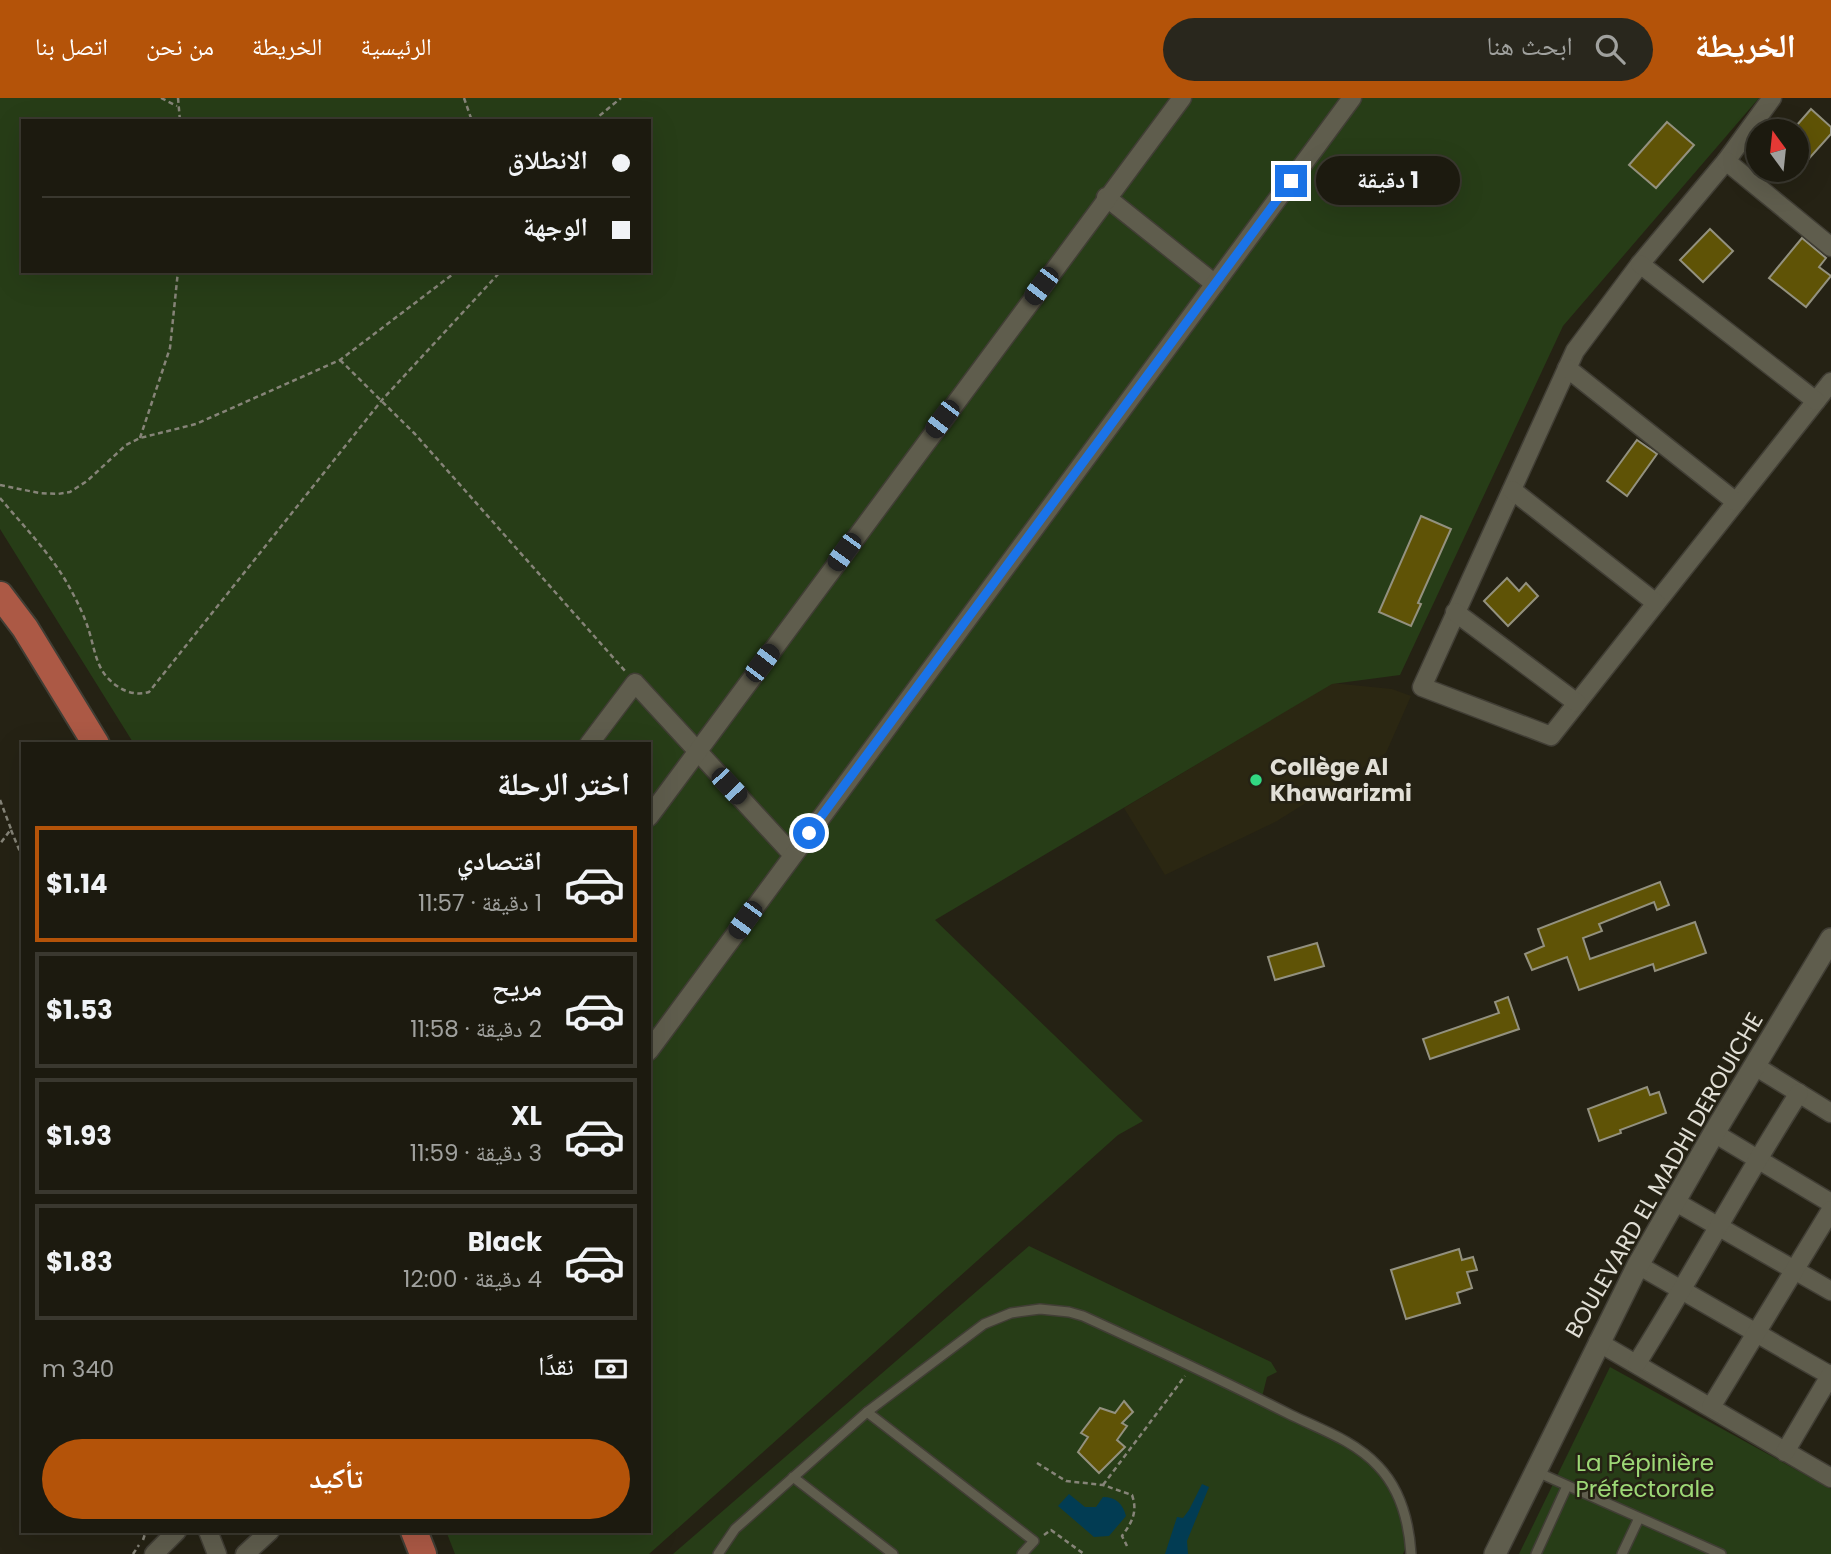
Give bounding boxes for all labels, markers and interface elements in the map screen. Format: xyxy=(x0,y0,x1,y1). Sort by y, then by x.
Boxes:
search box xyxy=(1163,18,1653,81)
text: الخريطة xyxy=(1695,22,1796,69)
text: ابحث هنا xyxy=(1487,28,1573,64)
text: اتصل بنا xyxy=(35,30,108,63)
text: من نحن xyxy=(146,30,214,63)
text: الخريطة xyxy=(252,30,323,63)
text: الرئيسية xyxy=(361,30,432,63)
icon: search xyxy=(1591,30,1629,68)
north arrow xyxy=(1746,119,1810,182)
map controls xyxy=(1746,119,1809,182)
text: الانطلاق xyxy=(508,142,588,178)
callout: 1 دقيقة xyxy=(1316,156,1459,206)
text: 1 دقيقة xyxy=(1357,164,1419,196)
route end xyxy=(1275,165,1307,197)
text: الوجهة xyxy=(523,209,588,245)
car xyxy=(1020,263,1063,309)
car xyxy=(921,396,964,442)
car xyxy=(824,529,865,575)
car xyxy=(741,640,784,686)
place label: Collège Al Khawarizmi xyxy=(1270,751,1412,809)
text: اختر الرحلة xyxy=(497,761,630,806)
car xyxy=(707,763,752,809)
marker: Collège Al Khawarizmi xyxy=(1248,772,1264,788)
route start xyxy=(793,817,825,849)
text: اقتصادي xyxy=(457,843,542,879)
icon: car xyxy=(563,853,626,916)
text: $1.14 xyxy=(46,866,108,902)
text: 1 دقيقة · 11:57 xyxy=(418,887,542,919)
car xyxy=(725,897,766,943)
text: مريح xyxy=(492,969,542,1005)
icon: car xyxy=(563,979,626,1042)
text: $1.53 xyxy=(46,992,113,1028)
street label: BOULEVARD EL MADHI DEROUICHE xyxy=(1557,1006,1771,1344)
text: 2 دقيقة · 11:58 xyxy=(410,1013,542,1045)
text: XL xyxy=(511,1098,542,1134)
icon: car xyxy=(563,1105,626,1168)
text: $1.93 xyxy=(46,1118,112,1154)
text: 3 دقيقة · 11:59 xyxy=(410,1137,542,1169)
text: Black xyxy=(468,1224,542,1260)
icon: car xyxy=(563,1231,626,1294)
text: $1.83 xyxy=(46,1244,113,1280)
text: 4 دقيقة · 12:00 xyxy=(403,1263,542,1295)
text: نقدًا xyxy=(538,1348,574,1384)
icon: cash xyxy=(592,1350,630,1388)
text: 340 m xyxy=(42,1353,114,1385)
button: تأكيد xyxy=(42,1439,630,1519)
park label: La Pépinière Préfectorale xyxy=(1575,1447,1715,1505)

